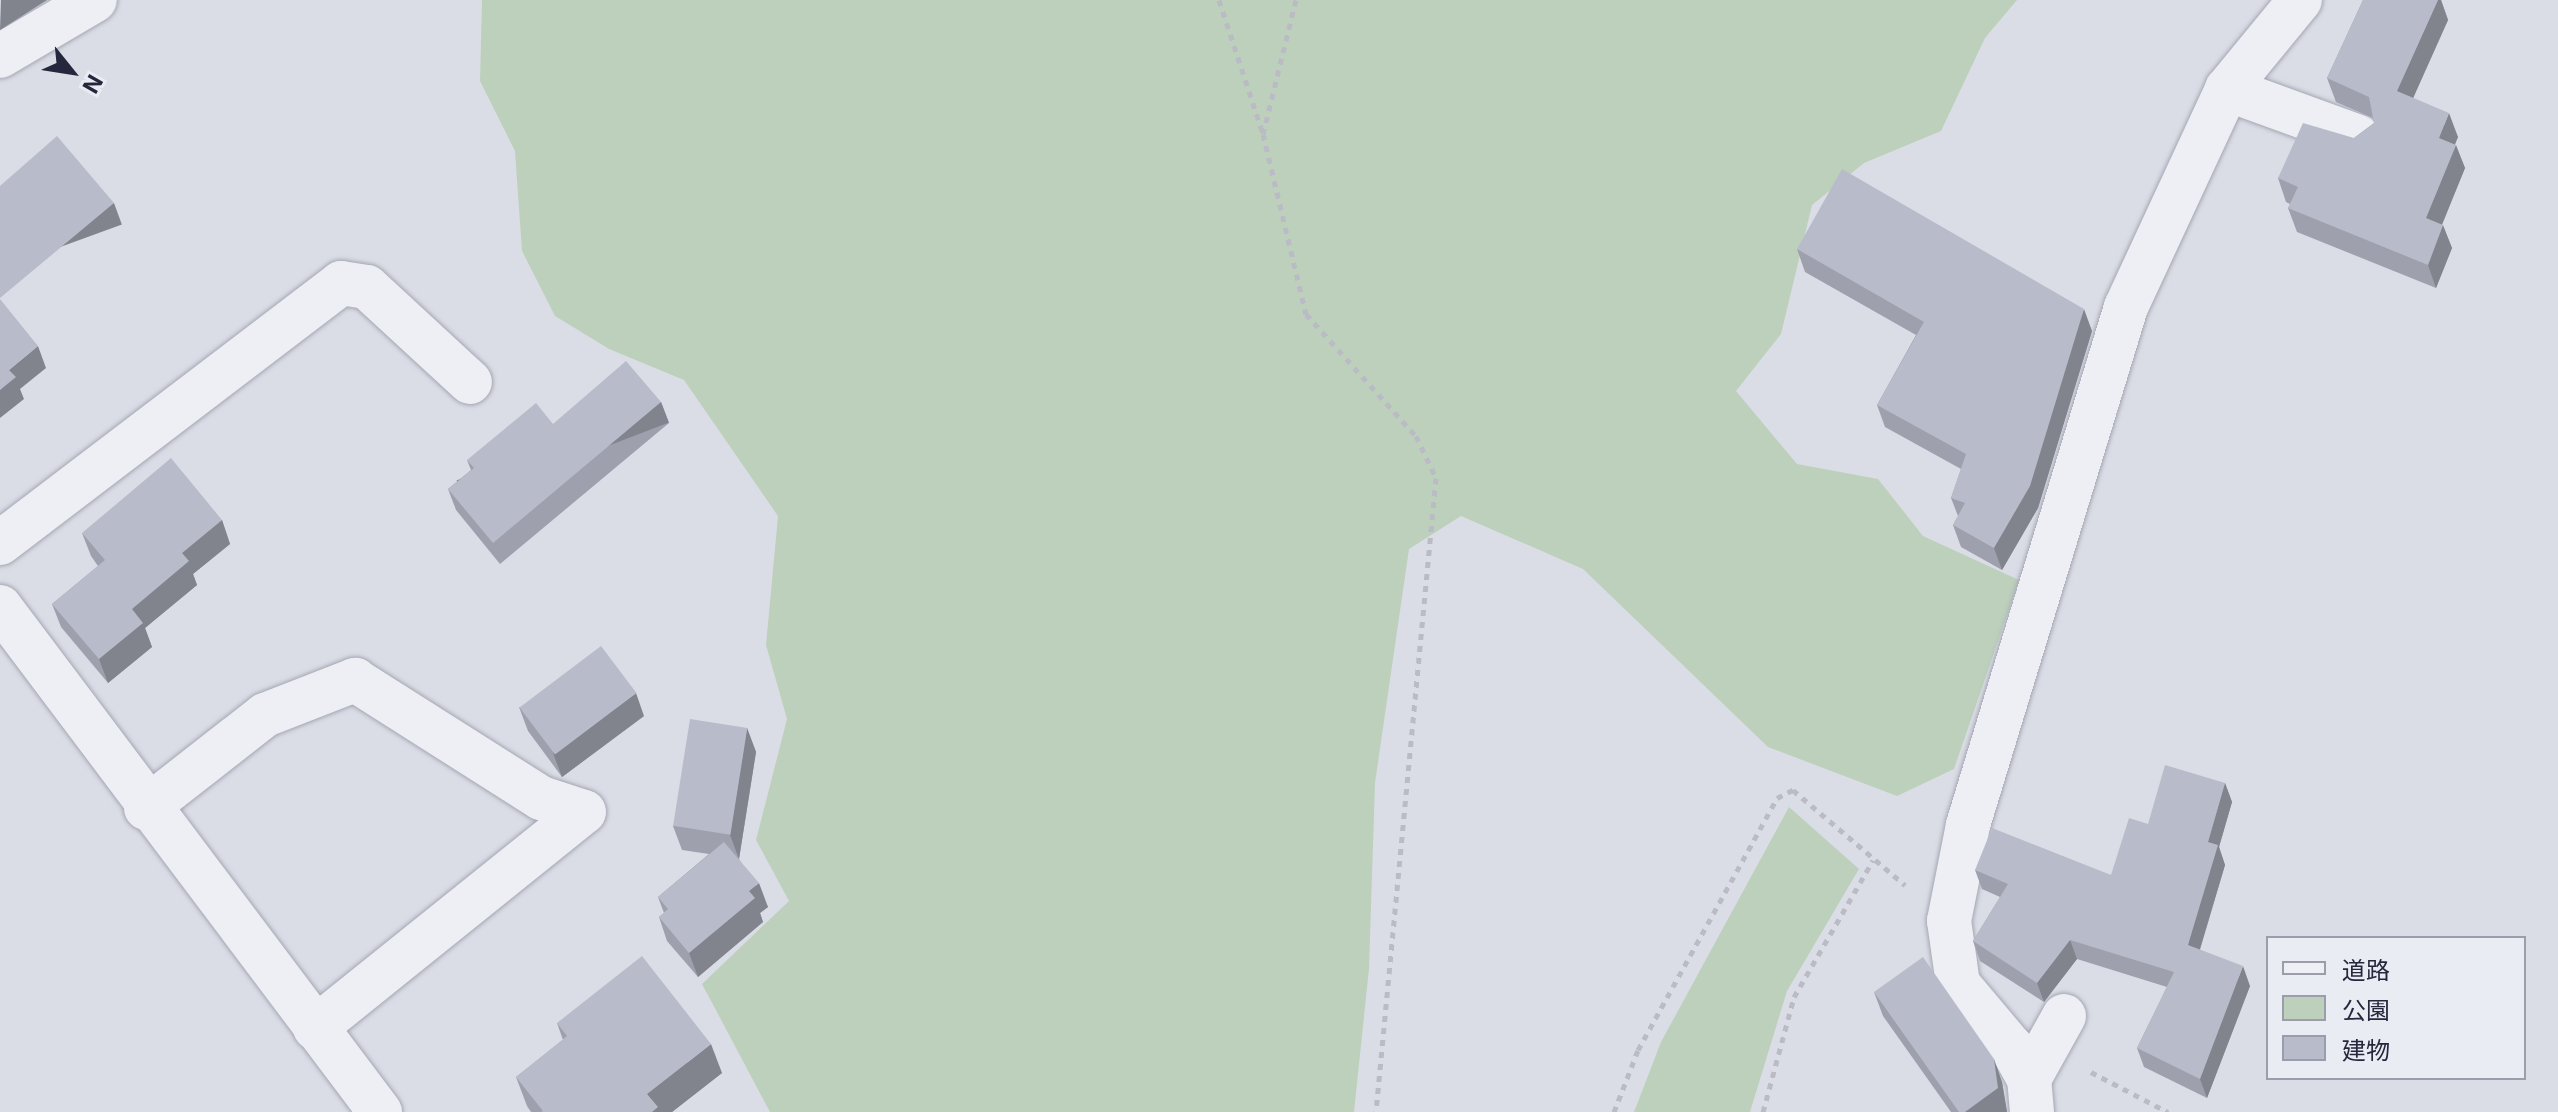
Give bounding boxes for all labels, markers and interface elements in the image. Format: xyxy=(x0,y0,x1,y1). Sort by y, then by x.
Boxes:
north arrow xyxy=(32,32,112,112)
text: N xyxy=(77,70,108,98)
legend xyxy=(2266,936,2526,1080)
text: 道路 xyxy=(2342,956,2390,985)
text: 公園 xyxy=(2342,996,2390,1025)
text: 建物 xyxy=(2342,1036,2390,1065)

